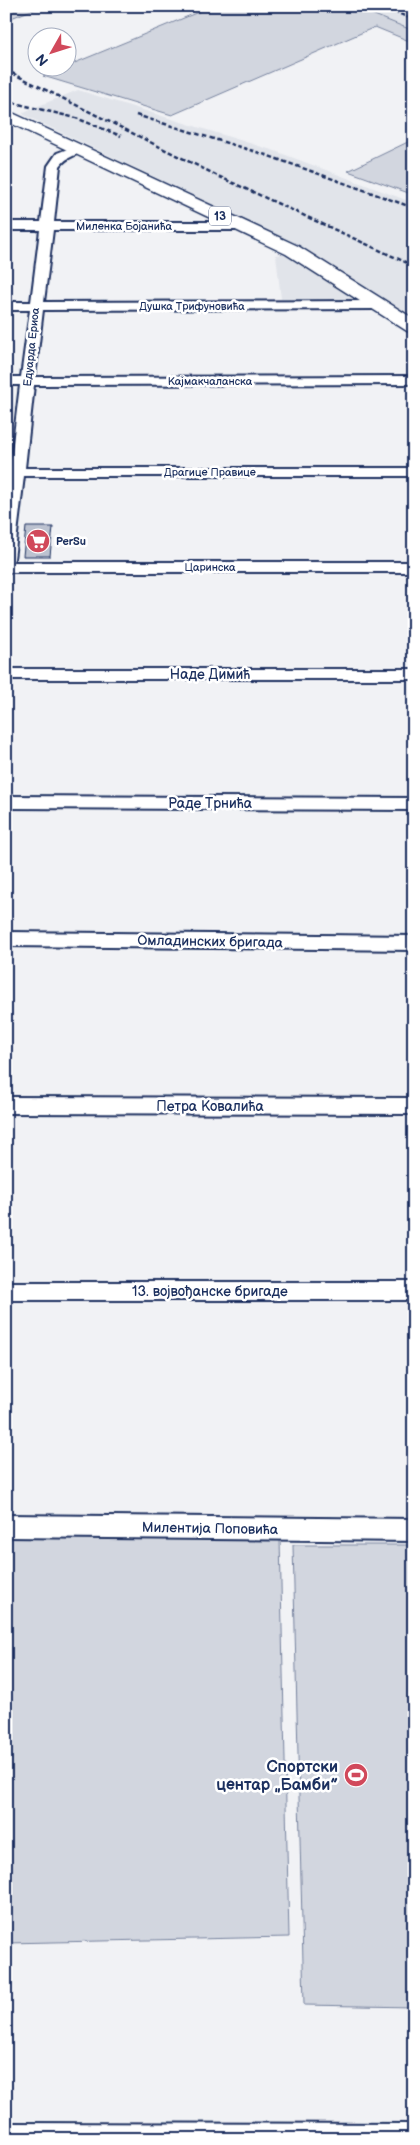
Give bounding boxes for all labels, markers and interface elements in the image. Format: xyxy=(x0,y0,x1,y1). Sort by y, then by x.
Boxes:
north arrow xyxy=(28,28,78,78)
text: N xyxy=(32,50,52,69)
road number: 13 xyxy=(209,207,231,226)
street label: Миленка Бојанића xyxy=(76,220,172,233)
street label: Душка Трифуновића xyxy=(139,300,245,313)
street label: Едуарда Ериоа xyxy=(21,306,42,387)
street label: Кајмакчаланска xyxy=(168,375,253,388)
street label: Драгице Правице xyxy=(164,466,256,479)
supermarket icon: PerSu xyxy=(25,528,51,554)
place label: PerSu xyxy=(56,535,86,548)
street label: Царинска xyxy=(184,561,236,574)
street label: Наде Димић xyxy=(170,666,250,683)
street label: Раде Трнића xyxy=(168,795,253,812)
street label: Омладинских бригада xyxy=(137,932,284,951)
street label: Петра Ковалића xyxy=(156,1098,265,1115)
street label: 13. војвођанске бригаде xyxy=(132,1283,288,1300)
street label: Милентија Поповића xyxy=(142,1519,279,1538)
place label: Спортски центар „Бамби” xyxy=(216,1758,338,1795)
sports icon: Спортски центар „Бамби” xyxy=(343,1762,369,1788)

